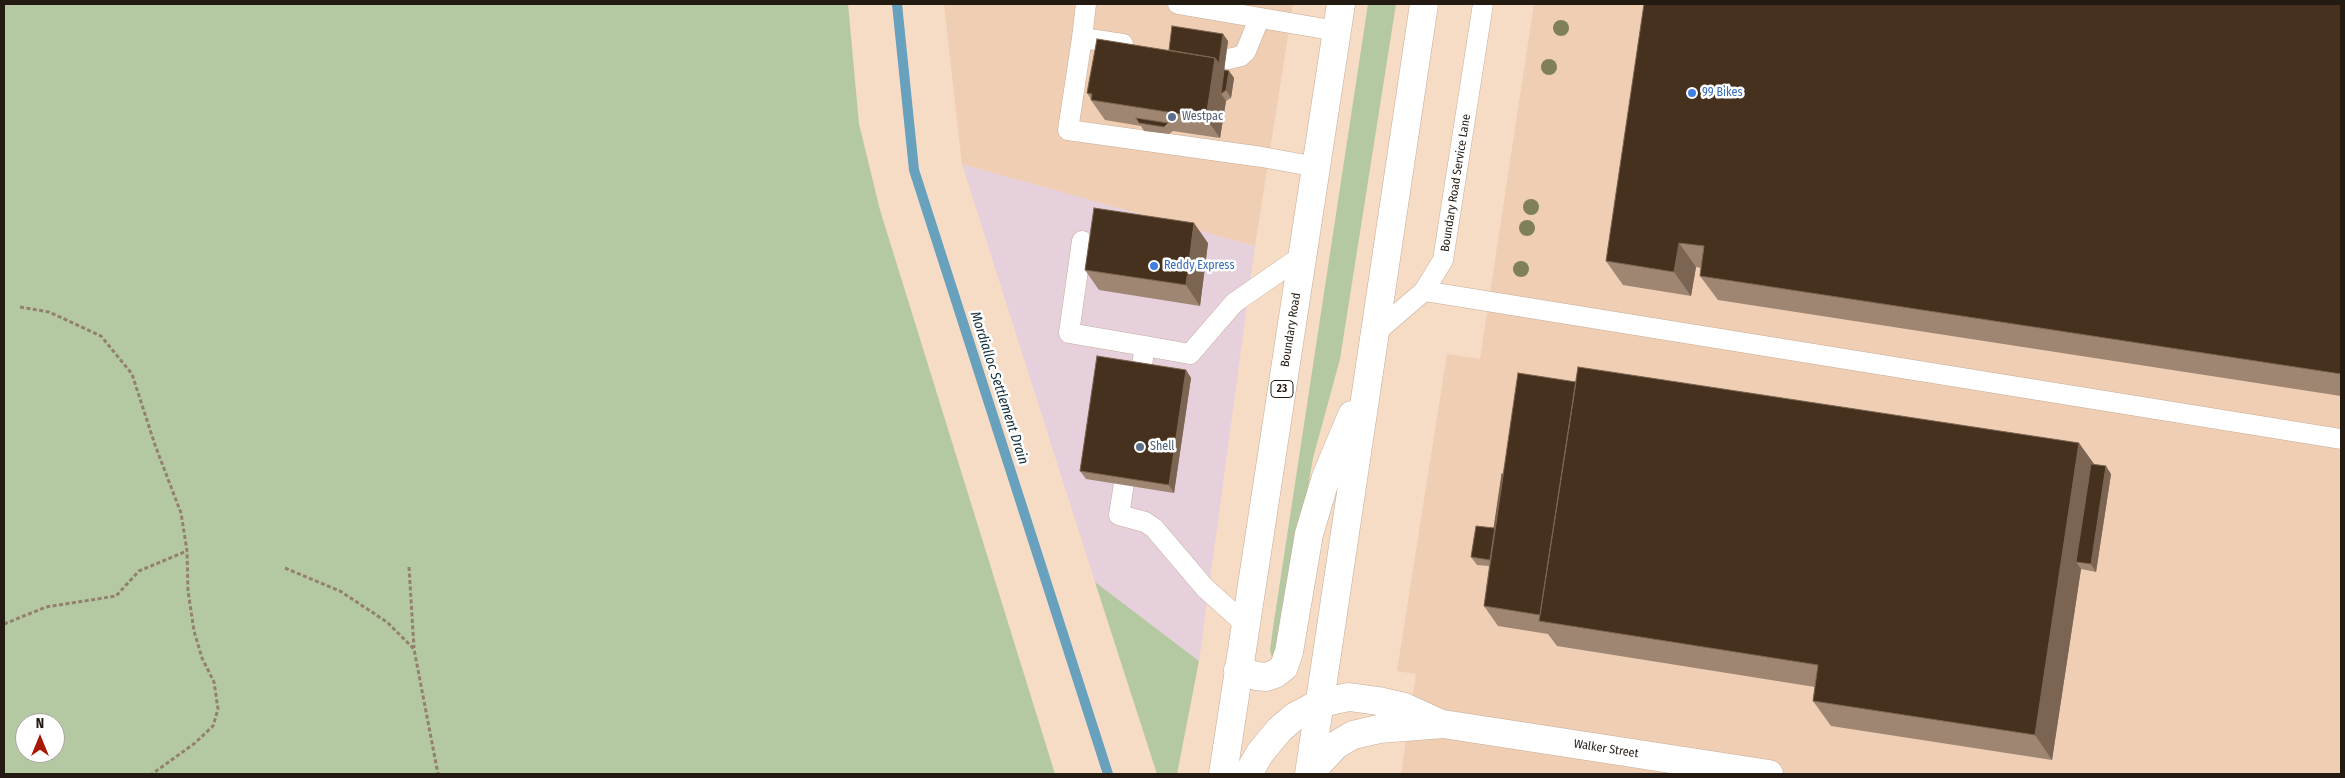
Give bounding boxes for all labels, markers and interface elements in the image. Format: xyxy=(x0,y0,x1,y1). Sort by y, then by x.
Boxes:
place label: 99 Bikes xyxy=(1702,86,1743,100)
marker: 99 Bikes xyxy=(1686,87,1698,99)
place label: Westpac xyxy=(1182,110,1223,124)
marker: Westpac xyxy=(1166,111,1178,123)
street label: Boundary Road Service Lane xyxy=(1438,113,1474,253)
place label: Reddy Express xyxy=(1164,259,1234,273)
marker: Reddy Express xyxy=(1148,260,1160,272)
street label: Boundary Road xyxy=(1278,292,1304,368)
water label: Mordialloc Settlement Drain xyxy=(966,309,1032,467)
road number: 23 xyxy=(1271,380,1293,398)
place label: Shell xyxy=(1150,440,1175,454)
marker: Shell xyxy=(1134,441,1146,453)
north arrow xyxy=(15,713,65,763)
text: N xyxy=(36,715,44,732)
street label: Walker Street xyxy=(1573,737,1639,761)

